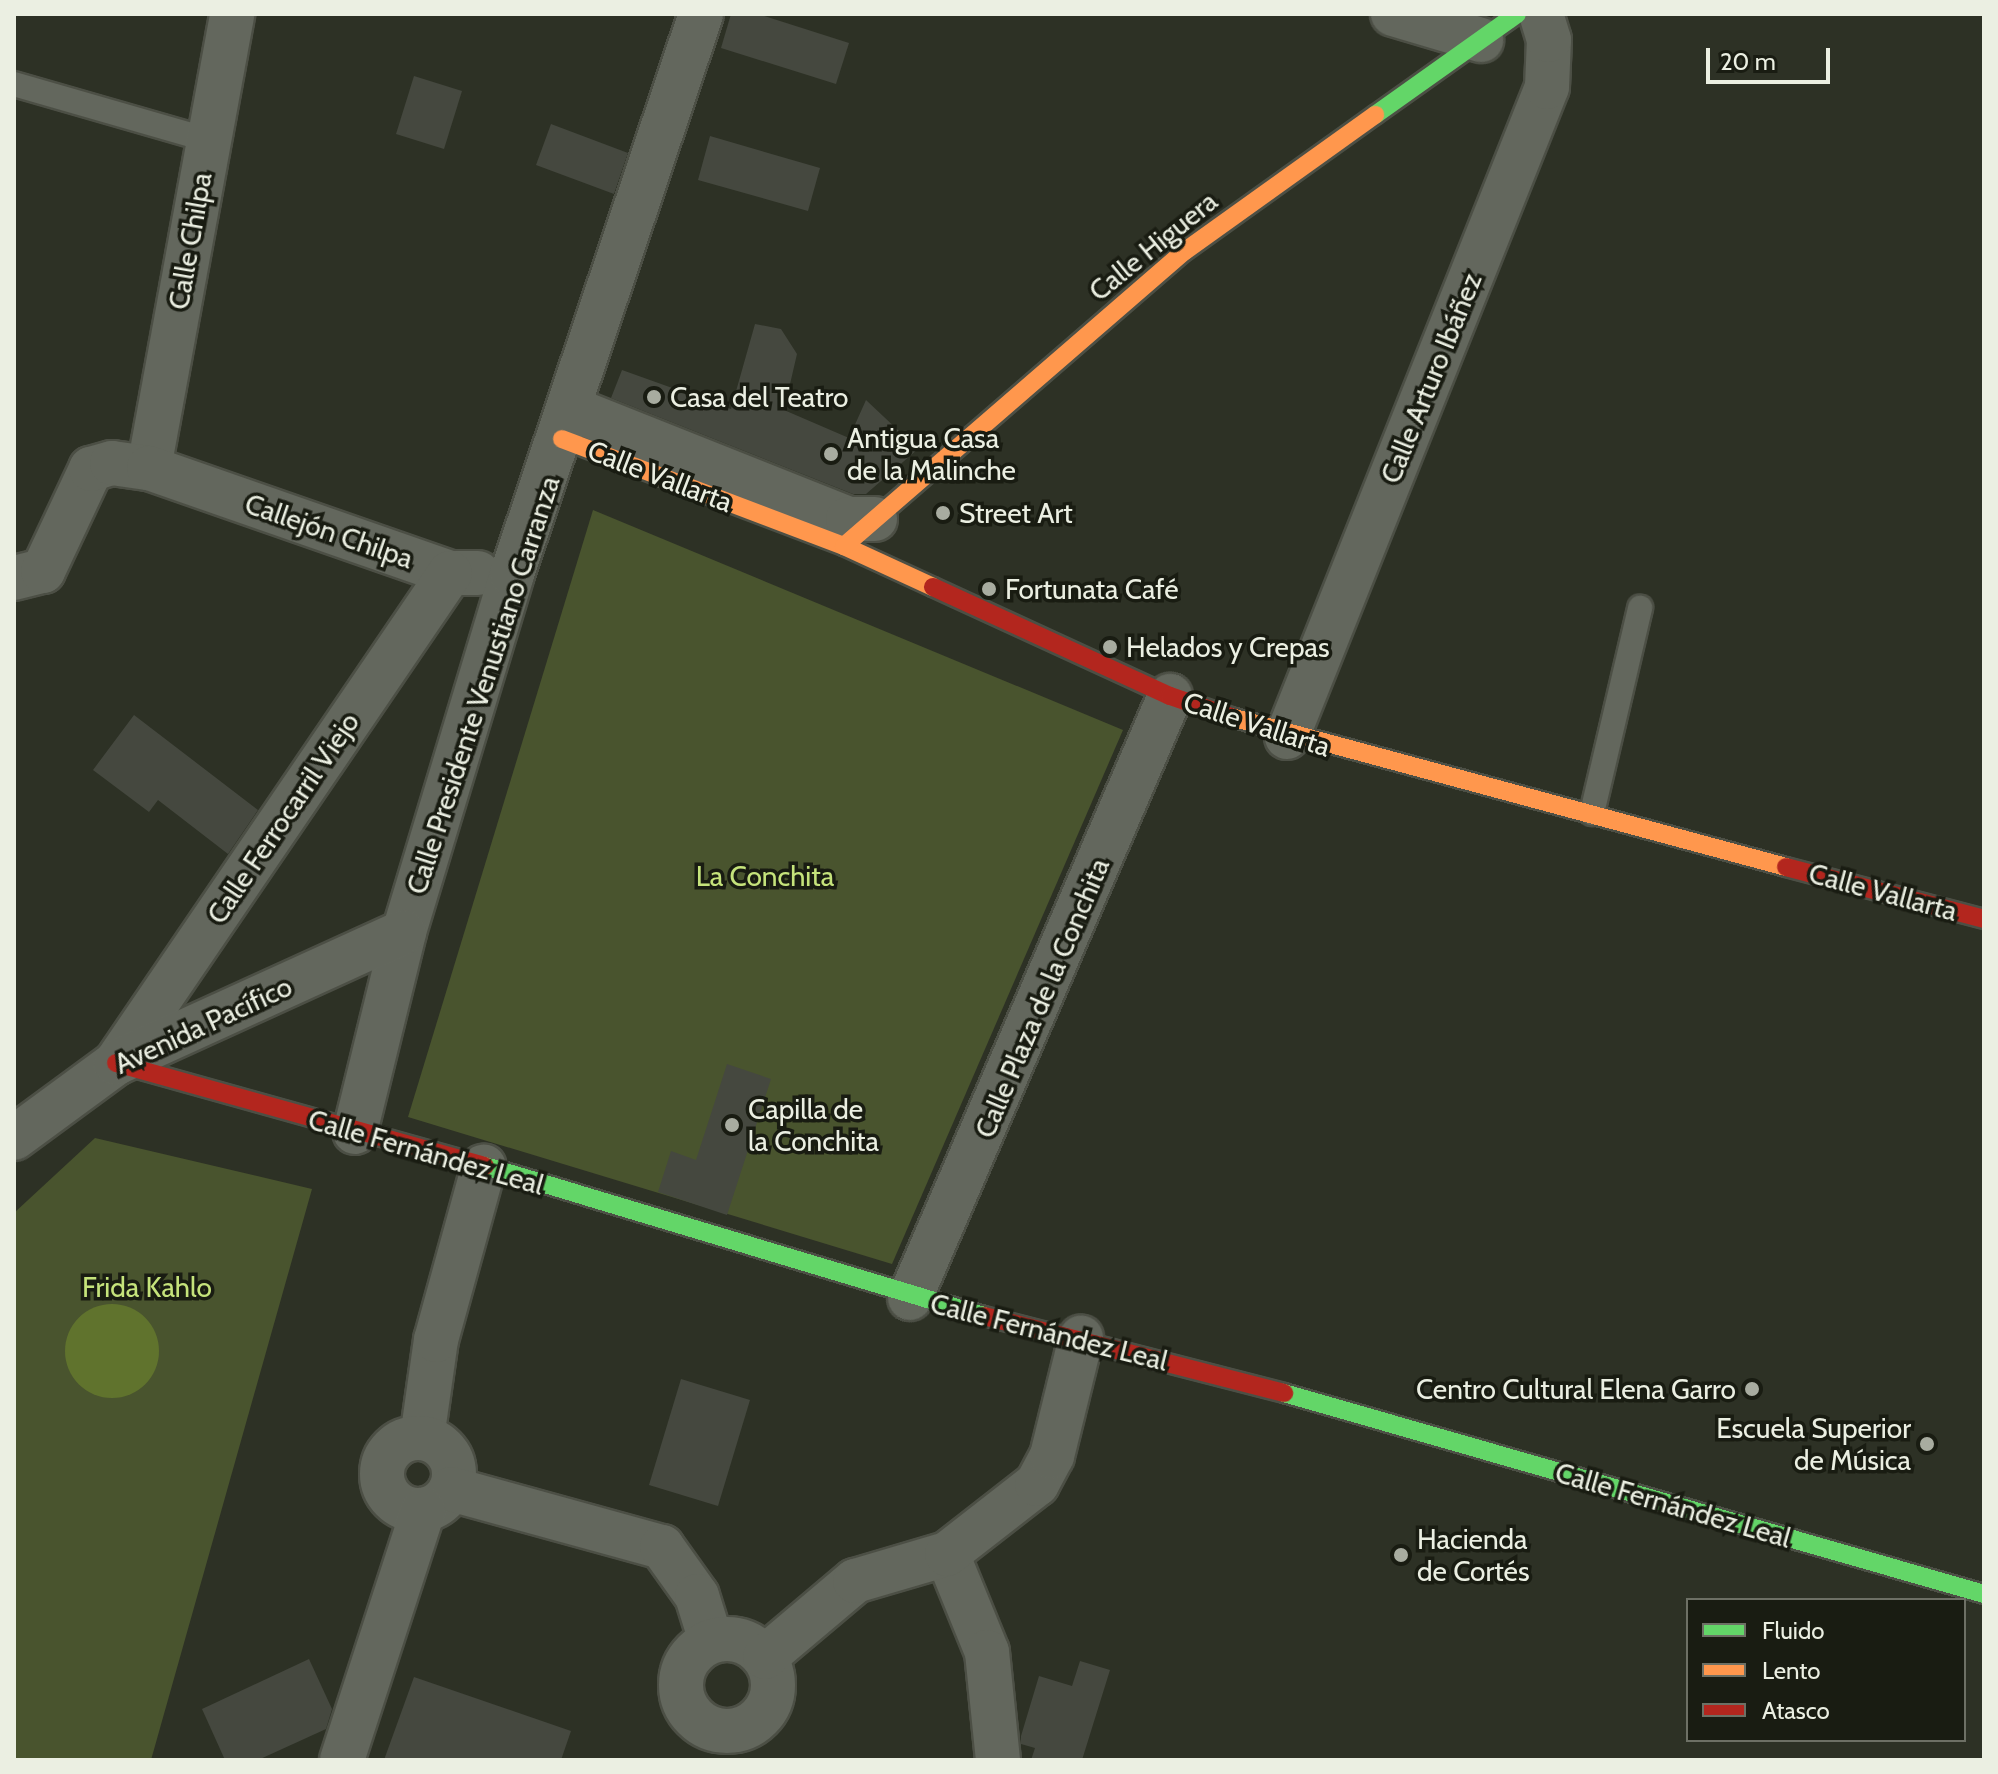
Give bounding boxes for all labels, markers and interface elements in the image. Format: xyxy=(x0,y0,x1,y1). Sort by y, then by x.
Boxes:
scale bar xyxy=(1710,32,1834,82)
text: 20 m xyxy=(1720,47,1776,76)
street label: Calle Chilpa xyxy=(161,170,219,312)
street label: Calle Higuera xyxy=(1082,184,1224,308)
street label: Calle Arturo Ibáñez xyxy=(1373,268,1489,488)
place label: Casa del Teatro xyxy=(670,380,848,414)
marker: Casa del Teatro xyxy=(645,388,663,406)
place label: Antigua Casa de la Malinche xyxy=(847,421,1016,487)
street label: Calle Vallarta xyxy=(583,433,737,519)
marker: Antigua Casa de la Malinche xyxy=(822,445,840,463)
street label: Calle Presidente Venustiano Carranza xyxy=(399,472,567,898)
street label: Callejón Chilpa xyxy=(241,487,417,575)
place label: Street Art xyxy=(959,496,1073,530)
marker: Street Art xyxy=(934,504,952,522)
place label: Fortunata Café xyxy=(1005,572,1179,606)
marker: Fortunata Café xyxy=(980,580,998,598)
place label: Helados y Crepas xyxy=(1126,630,1330,664)
marker: Helados y Crepas xyxy=(1101,638,1119,656)
street label: Calle Vallarta xyxy=(1179,685,1335,763)
street label: Calle Ferrocarril Viejo xyxy=(200,706,366,930)
street label: Calle Plaza de la Conchita xyxy=(968,853,1116,1143)
street label: Calle Vallarta xyxy=(1805,856,1961,928)
park label: La Conchita xyxy=(696,859,834,893)
street label: Avenida Pacífico xyxy=(109,969,297,1081)
place label: Capilla de la Conchita xyxy=(748,1092,879,1158)
street label: Calle Fernández Leal xyxy=(304,1102,548,1202)
marker: Capilla de la Conchita xyxy=(723,1116,741,1134)
park label: Frida Kahlo xyxy=(82,1270,212,1304)
street label: Calle Fernández Leal xyxy=(927,1286,1171,1378)
place label: Centro Cultural Elena Garro xyxy=(1416,1372,1736,1406)
marker: Centro Cultural Elena Garro xyxy=(1743,1380,1761,1398)
place label: Escuela Superior de Música xyxy=(1716,1411,1911,1477)
marker: Escuela Superior de Música xyxy=(1918,1435,1936,1453)
street label: Calle Fernández Leal xyxy=(1551,1455,1795,1555)
place label: Hacienda de Cortés xyxy=(1417,1522,1530,1588)
marker: Hacienda de Cortés xyxy=(1392,1546,1410,1564)
legend xyxy=(1686,1598,1966,1742)
text: Fluido xyxy=(1762,1616,1824,1645)
text: Lento xyxy=(1762,1656,1821,1685)
text: Atasco xyxy=(1762,1696,1830,1725)

